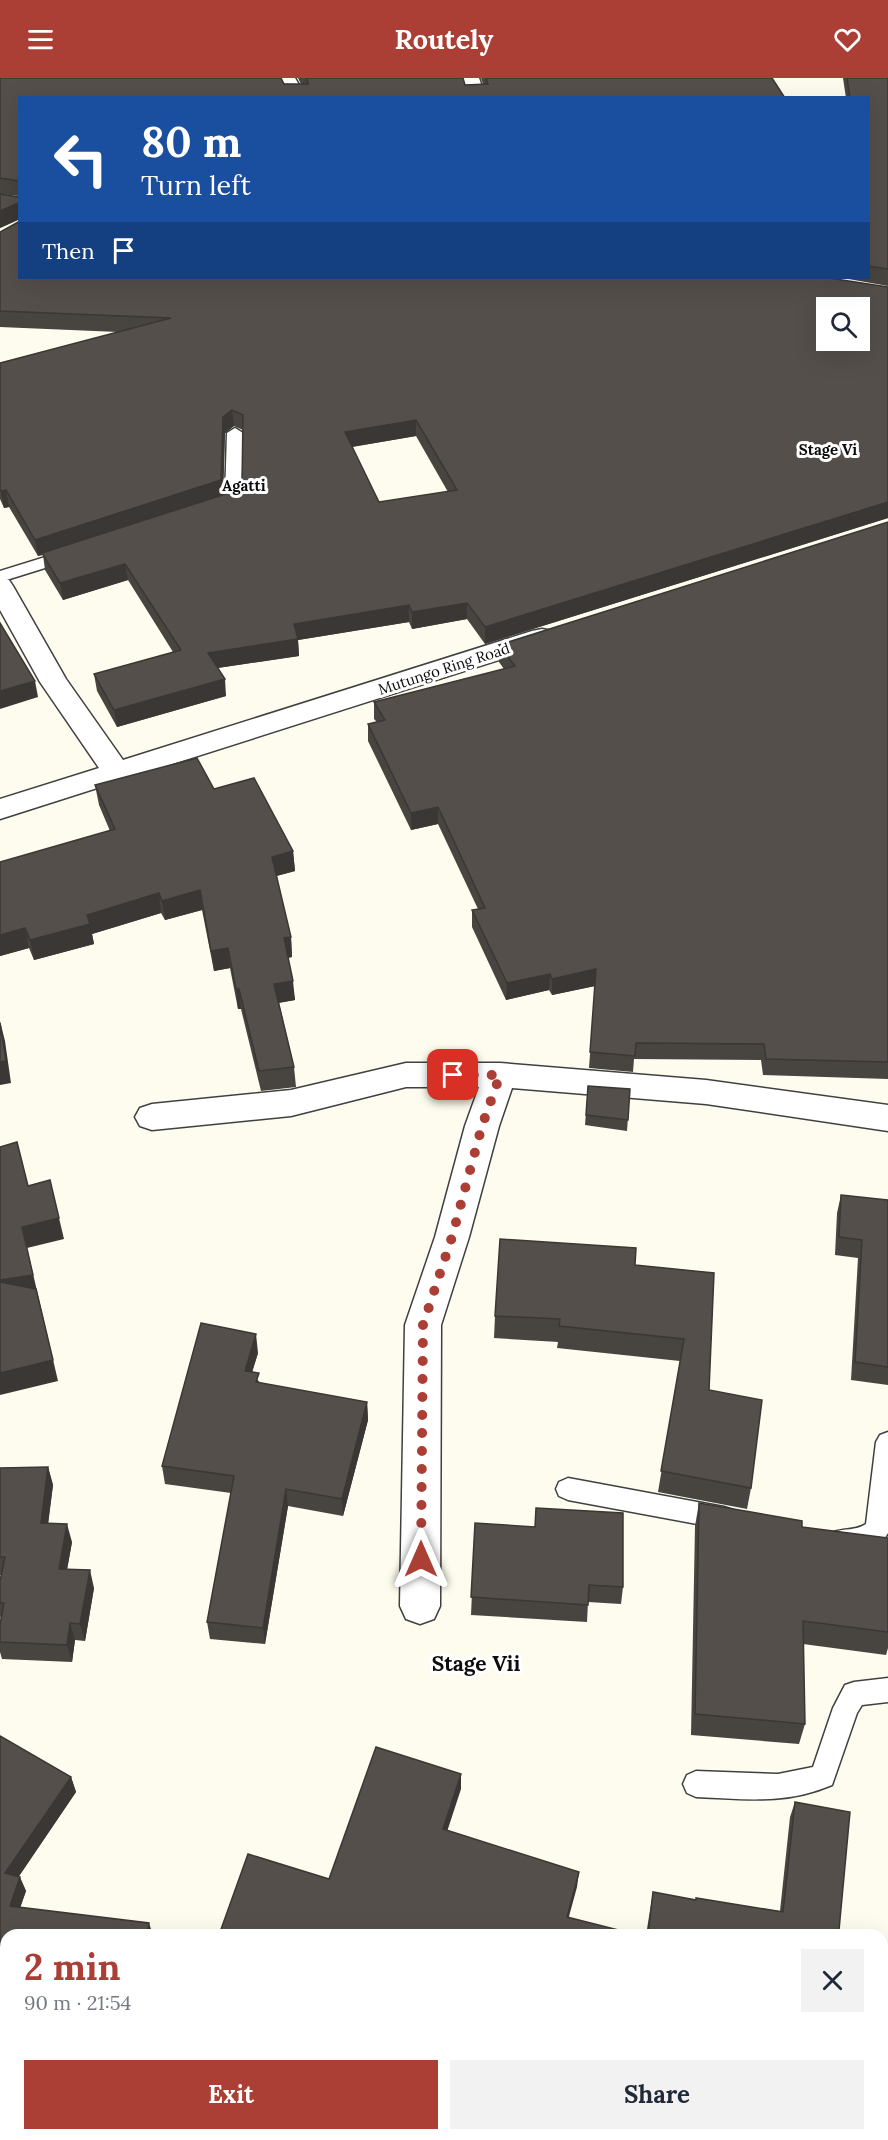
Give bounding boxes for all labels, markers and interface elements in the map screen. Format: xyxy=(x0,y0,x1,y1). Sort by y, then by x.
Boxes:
text: Routely xyxy=(395,22,493,56)
icon: menu xyxy=(24,23,57,56)
icon: heart xyxy=(831,23,864,56)
text: 80 m xyxy=(141,115,241,169)
icon: left xyxy=(42,120,120,198)
text: Turn left xyxy=(141,168,251,202)
icon: arrive xyxy=(107,234,140,267)
text: Then xyxy=(42,237,95,265)
map controls xyxy=(816,297,870,351)
button: search xyxy=(816,297,870,351)
district label: Stage Vi xyxy=(799,440,857,459)
district label: Agatti xyxy=(222,476,266,495)
street label: Mutungo Ring Road xyxy=(376,638,512,699)
pin xyxy=(427,1049,478,1100)
icon: arrive xyxy=(436,1058,469,1091)
position arrow xyxy=(389,1527,453,1591)
district label: Stage Vii xyxy=(432,1650,520,1677)
text: 2 min xyxy=(24,1944,121,1990)
button: close xyxy=(801,1949,864,2012)
text: 90 m · 21:54 xyxy=(24,1990,131,2015)
button: Exit xyxy=(24,2060,438,2129)
button: Share xyxy=(450,2060,864,2129)

